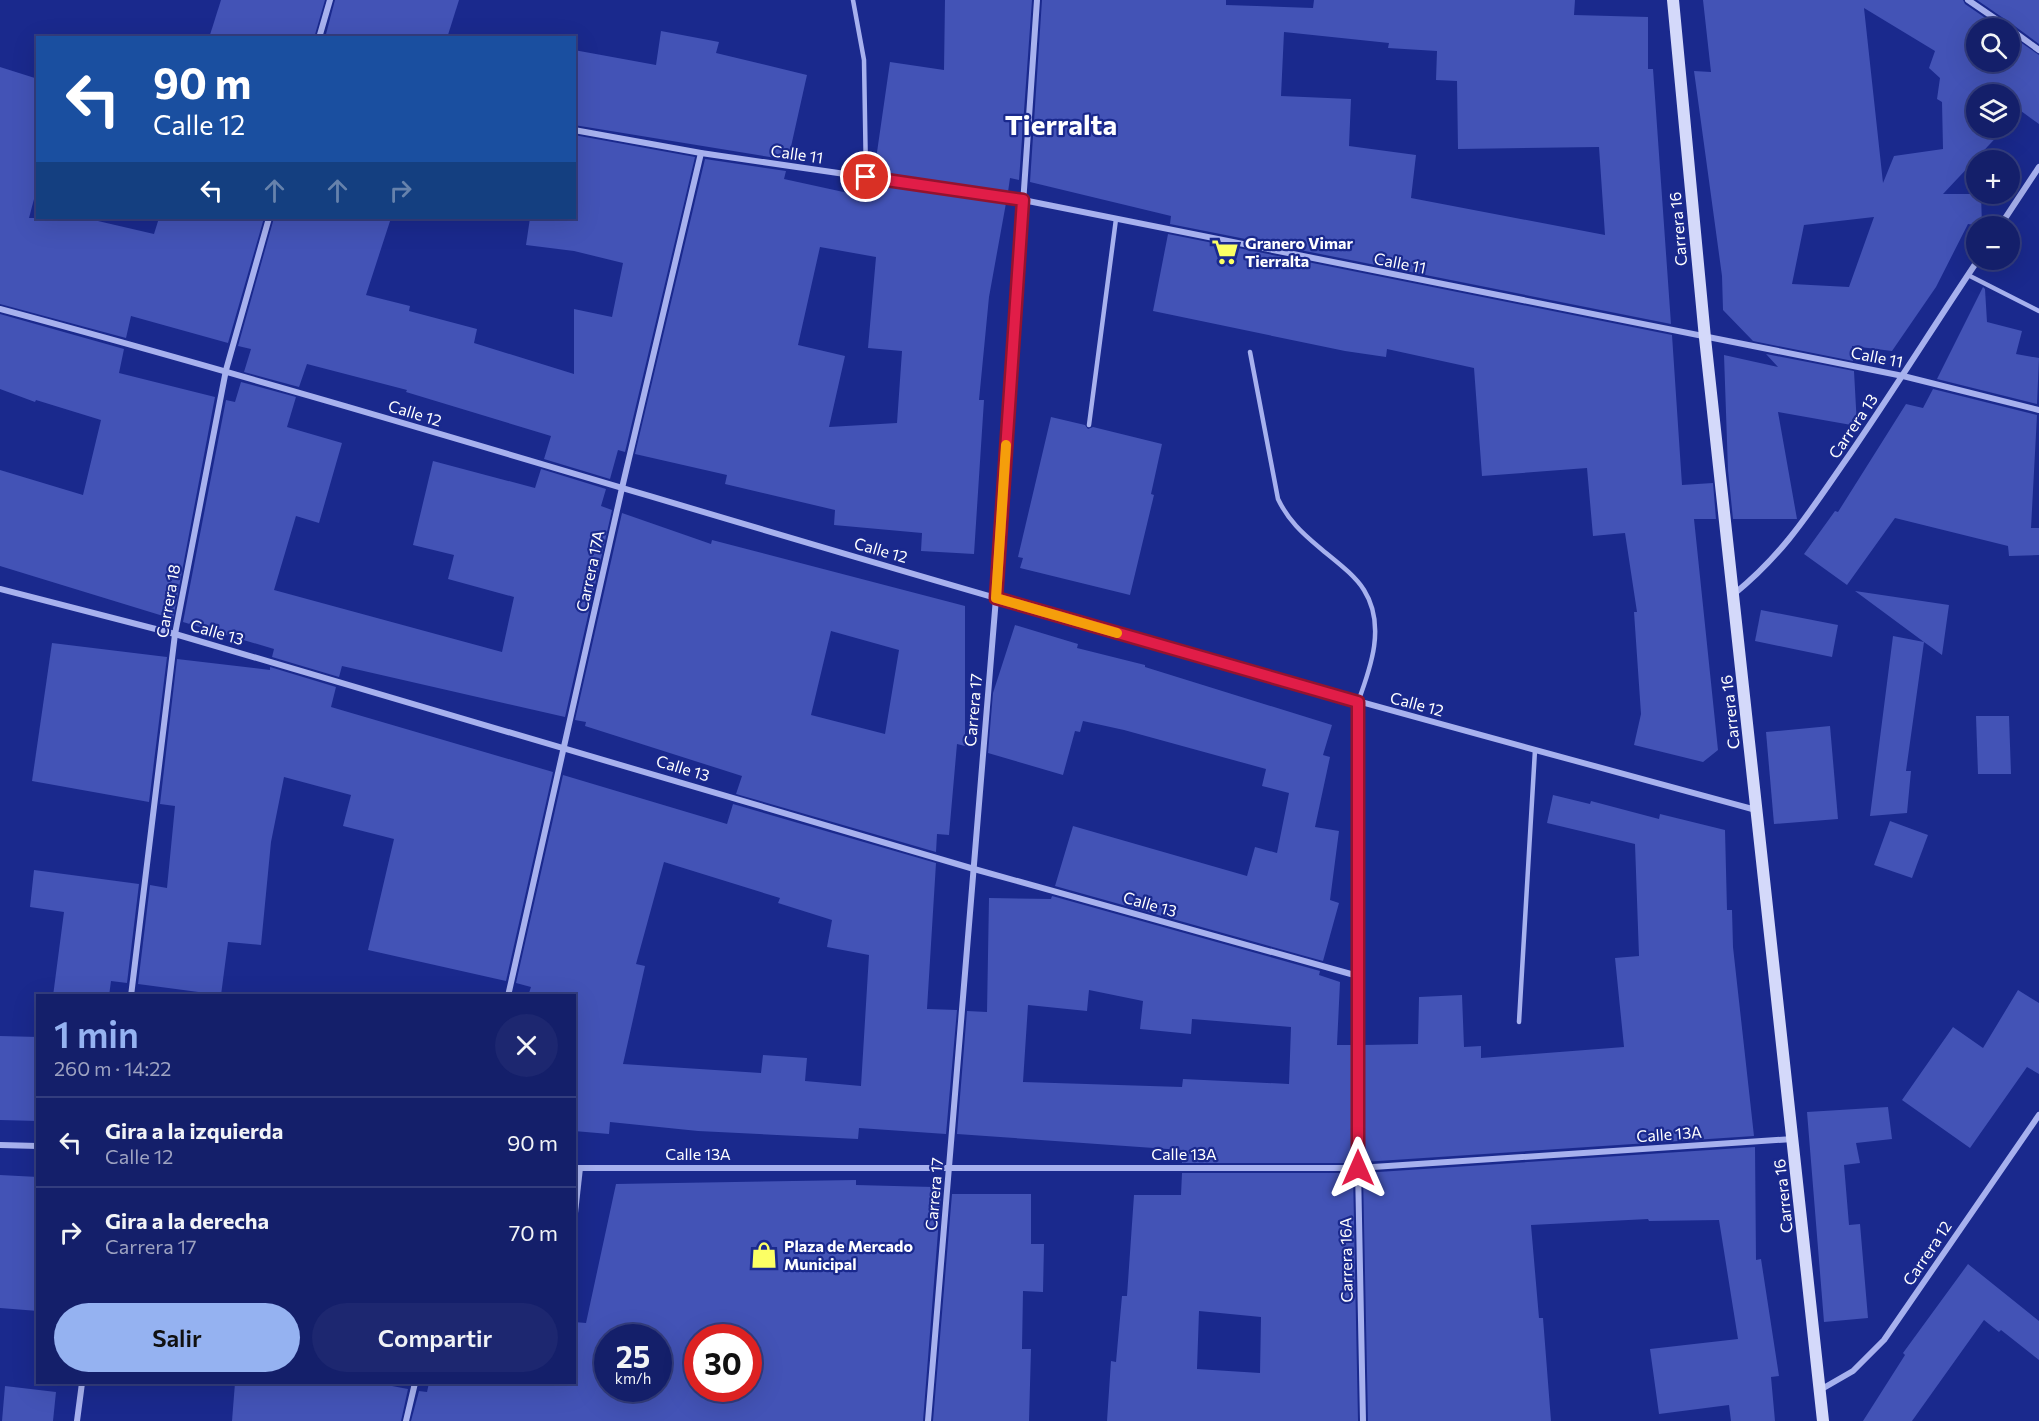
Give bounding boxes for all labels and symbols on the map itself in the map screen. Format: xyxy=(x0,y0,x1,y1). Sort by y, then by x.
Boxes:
district label: Tierralta xyxy=(1005,107,1117,141)
street label: Calle 11 xyxy=(770,140,824,167)
pin xyxy=(840,151,891,202)
street label: Carrera 16 xyxy=(1665,191,1690,267)
place label: Granero Vimar Tierralta xyxy=(1245,233,1353,270)
supermarket icon: Granero Vimar Tierralta xyxy=(1210,237,1240,267)
street label: Calle 11 xyxy=(1372,248,1428,277)
street label: Calle 11 xyxy=(1849,342,1905,371)
street label: Carrera 13 xyxy=(1824,390,1881,462)
street label: Calle 12 xyxy=(386,395,444,430)
street label: Carrera 17A xyxy=(572,528,607,613)
street label: Calle 12 xyxy=(852,533,910,566)
street label: Carrera 18 xyxy=(152,563,183,639)
street label: Calle 13 xyxy=(188,615,246,648)
street label: Carrera 17 xyxy=(960,673,985,747)
street label: Carrera 16 xyxy=(1716,674,1743,750)
street label: Calle 12 xyxy=(1388,687,1446,720)
street label: Calle 13 xyxy=(654,750,712,785)
street label: Calle 13 xyxy=(1121,887,1179,920)
street label: Calle 13A xyxy=(1636,1122,1702,1145)
position arrow xyxy=(1326,1136,1390,1200)
street label: Calle 13A xyxy=(665,1144,731,1163)
street label: Calle 13A xyxy=(1151,1144,1217,1163)
street label: Carrera 17 xyxy=(921,1157,946,1231)
street label: Carrera 16 xyxy=(1769,1158,1796,1234)
street label: Carrera 16A xyxy=(1335,1217,1356,1303)
street label: Carrera 12 xyxy=(1898,1217,1955,1289)
place label: Plaza de Mercado Municipal xyxy=(784,1236,913,1273)
shop icon: Plaza de Mercado Municipal xyxy=(749,1240,779,1270)
speed limit sign: 30 xyxy=(684,1324,762,1402)

